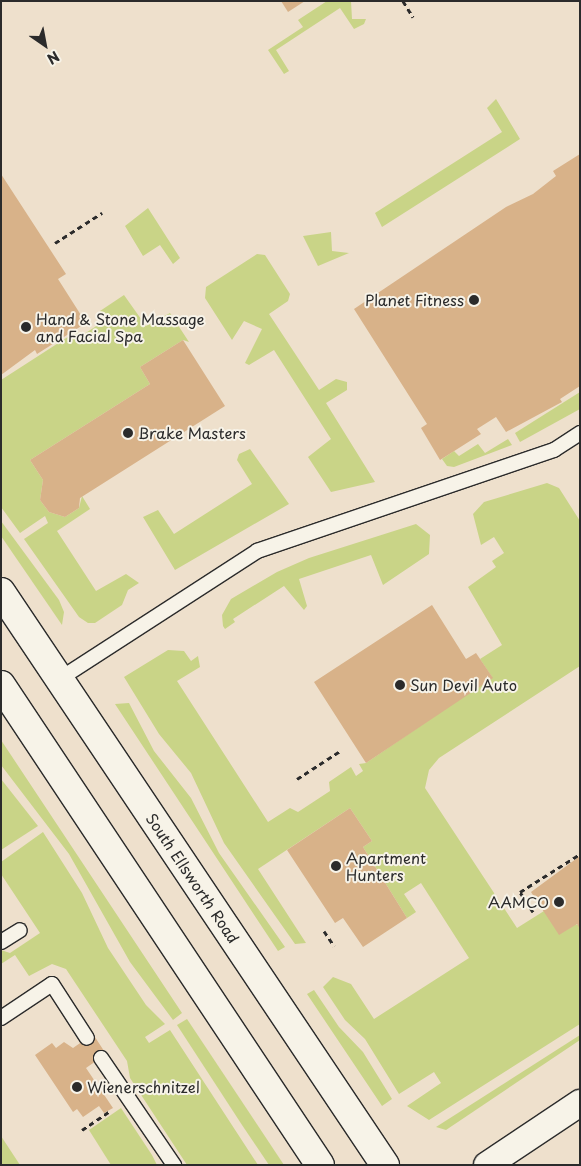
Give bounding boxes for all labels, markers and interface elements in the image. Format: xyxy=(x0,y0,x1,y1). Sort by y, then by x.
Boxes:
north arrow xyxy=(20,20,70,70)
text: N xyxy=(43,46,64,70)
place label: Planet Fitness xyxy=(364,291,464,309)
marker: Planet Fitness xyxy=(468,294,480,306)
place label: Hand & Stone Massage and Facial Spa xyxy=(36,309,206,344)
marker: Hand & Stone Massage and Facial Spa xyxy=(20,321,32,333)
place label: Brake Masters xyxy=(138,424,246,442)
marker: Brake Masters xyxy=(122,427,134,439)
place label: Sun Devil Auto xyxy=(410,676,517,694)
marker: Sun Devil Auto xyxy=(394,679,406,691)
street label: South Ellsworth Road xyxy=(142,809,244,947)
place label: Apartment Hunters xyxy=(346,848,426,883)
marker: Apartment Hunters xyxy=(330,860,342,872)
place label: AAMCO xyxy=(488,893,549,911)
marker: AAMCO xyxy=(553,896,565,908)
place label: Wienerschnitzel xyxy=(87,1078,200,1096)
marker: Wienerschnitzel xyxy=(71,1081,83,1093)

